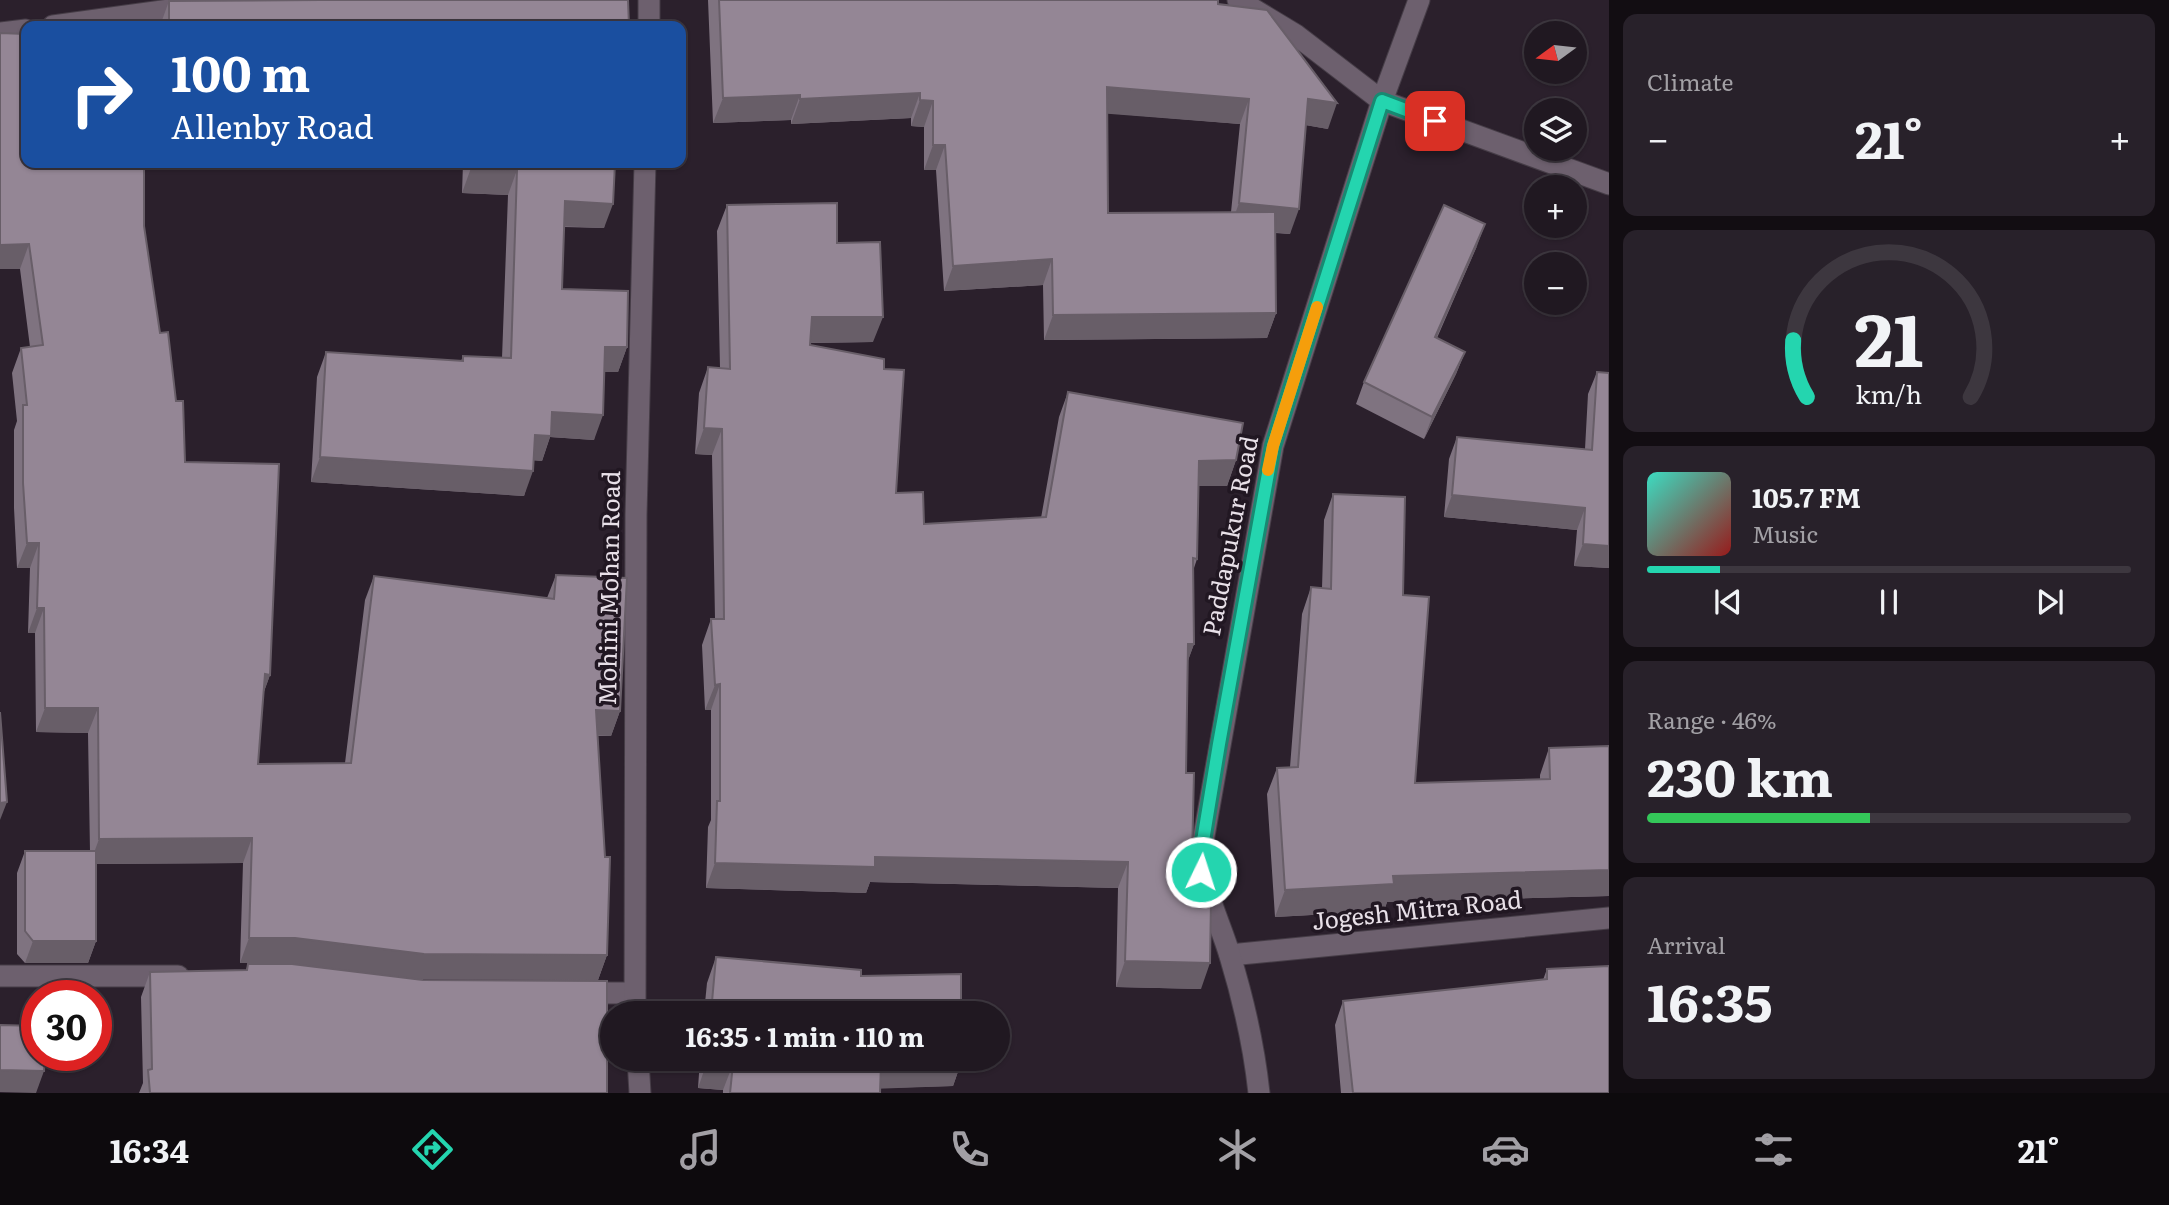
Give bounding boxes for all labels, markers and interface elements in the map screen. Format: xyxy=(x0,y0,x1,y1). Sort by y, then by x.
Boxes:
north arrow xyxy=(1524,21,1587,84)
map controls xyxy=(1524,21,1587,315)
text: 100 m xyxy=(171,34,310,107)
icon: right xyxy=(56,49,147,140)
text: Climate xyxy=(1647,64,1733,98)
pin xyxy=(1405,91,1465,151)
button: layers xyxy=(1524,98,1587,161)
text: 21° xyxy=(1855,98,1923,175)
text: Allenby Road xyxy=(171,101,374,149)
icon: arrive xyxy=(1416,102,1454,140)
text: − xyxy=(1647,108,1669,165)
text: + xyxy=(2109,108,2131,165)
button: + xyxy=(1524,175,1587,238)
button: − xyxy=(1524,252,1587,315)
text: 21 xyxy=(1854,281,1924,389)
text: km/h xyxy=(1856,374,1922,411)
street label: Paddapukur Road xyxy=(1192,432,1265,638)
street label: Mohini Mohan Road xyxy=(588,470,627,706)
text: 105.7 FM xyxy=(1752,477,1861,516)
text: Music xyxy=(1752,516,1818,550)
icon: previous xyxy=(1709,583,1747,621)
icon: pause xyxy=(1870,583,1908,621)
icon: next xyxy=(2031,583,2069,621)
text: Range · 46% xyxy=(1647,702,1777,736)
text: 230 km xyxy=(1647,736,1833,813)
position arrow xyxy=(1164,835,1238,909)
street label: Jogesh Mitra Road xyxy=(1310,880,1524,937)
text: Arrival xyxy=(1647,927,1726,961)
text: 16:35 xyxy=(1647,961,1773,1038)
speed limit sign: 30 xyxy=(21,980,112,1071)
text: 16:35 · 1 min · 110 m xyxy=(686,1016,924,1055)
text: 16:34 xyxy=(110,1125,189,1173)
icon: directions xyxy=(408,1125,457,1174)
icon: music xyxy=(676,1125,725,1174)
icon: phone xyxy=(945,1125,994,1174)
icon: climate xyxy=(1213,1125,1262,1174)
icon: car xyxy=(1481,1125,1530,1174)
icon: filters xyxy=(1749,1125,1798,1174)
text: 21° xyxy=(2018,1125,2059,1173)

